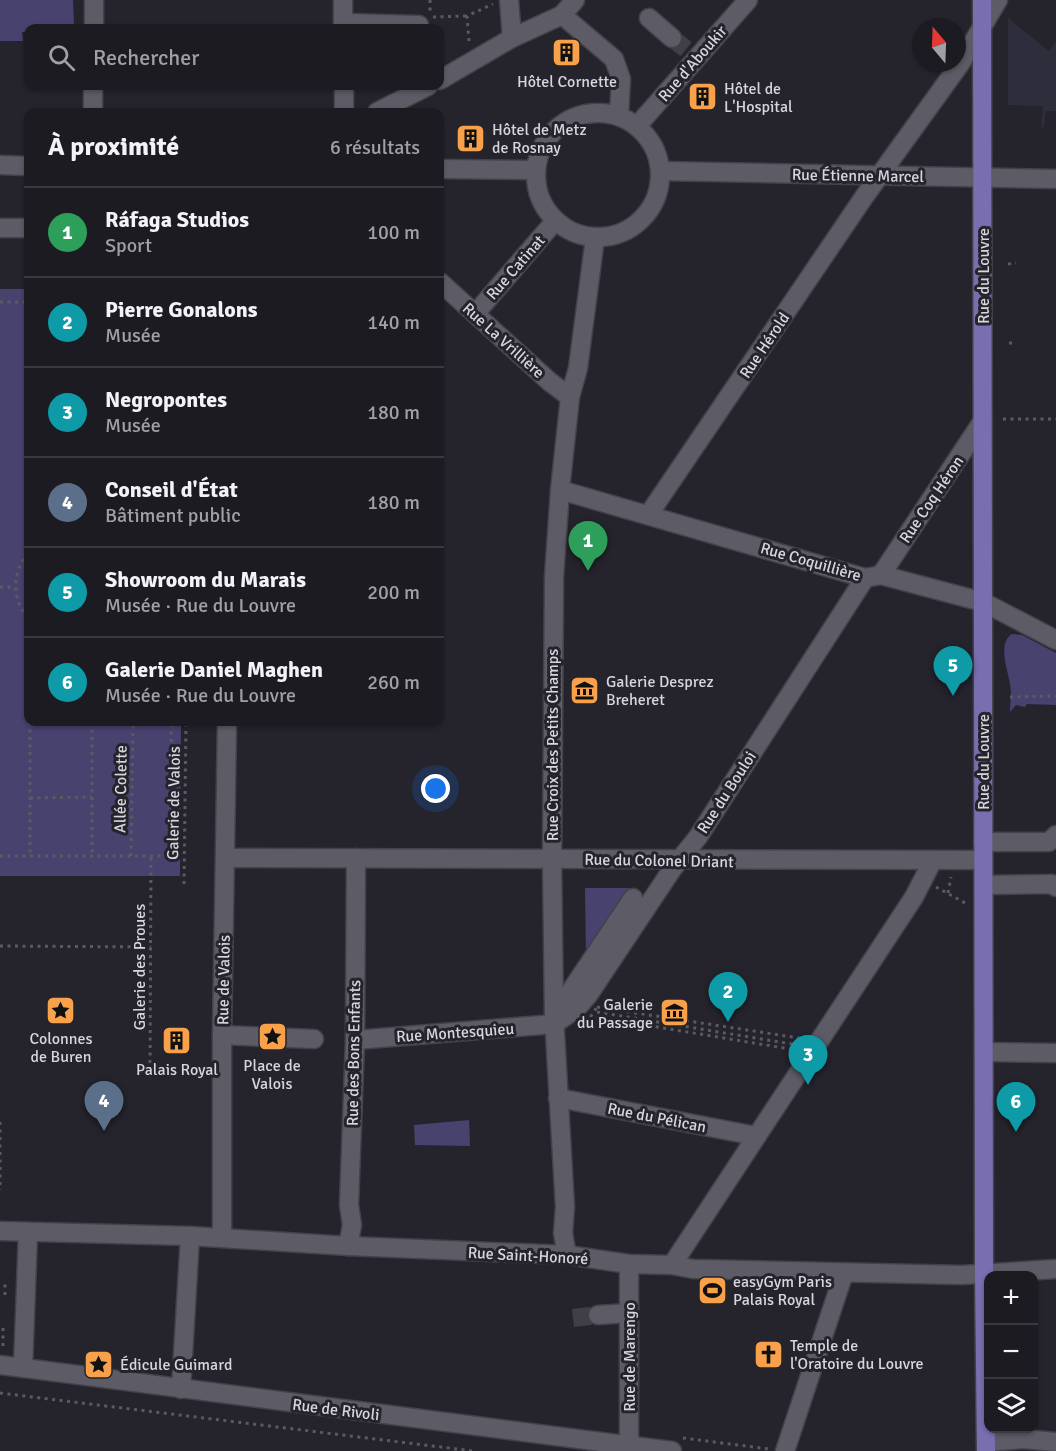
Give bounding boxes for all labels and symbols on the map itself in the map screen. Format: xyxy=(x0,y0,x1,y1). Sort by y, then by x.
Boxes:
north arrow xyxy=(912,18,966,72)
street label: Rue d'Aboukir xyxy=(654,21,731,106)
building icon: Hôtel Cornette xyxy=(551,37,583,69)
place label: Hôtel Cornette xyxy=(517,72,617,92)
place label: Hôtel de L'Hospital xyxy=(724,79,793,117)
building icon: Hôtel de L'Hospital xyxy=(687,81,719,113)
place label: Hôtel de Metz de Rosnay xyxy=(492,120,587,158)
building icon: Hôtel de Metz de Rosnay xyxy=(455,122,487,154)
street label: Rue Étienne Marcel xyxy=(792,165,925,187)
street label: Rue du Louvre xyxy=(974,228,994,324)
street label: Rue Catinat xyxy=(482,231,550,304)
street label: Rue La Vrillière xyxy=(458,299,549,383)
street label: Rue Hérold xyxy=(735,309,794,382)
street label: Rue Coq Héron xyxy=(895,452,968,547)
pin: 1 xyxy=(568,522,608,571)
street label: Rue Coquillière xyxy=(758,538,863,586)
pin: 5 xyxy=(934,646,972,696)
street label: Rue Croix des Petits Champs xyxy=(543,649,563,841)
place label: Galerie Desprez Breheret xyxy=(606,672,714,710)
museum icon: Galerie Desprez Breheret xyxy=(569,674,601,706)
street label: Rue du Louvre xyxy=(974,714,994,810)
street label: Allée Colette xyxy=(110,745,132,833)
street label: Galerie de Valois xyxy=(163,746,185,860)
street label: Rue du Bouloi xyxy=(693,748,761,837)
your location xyxy=(421,774,450,803)
street label: Rue du Colonel Driant xyxy=(584,850,734,872)
street label: Galerie des Proues xyxy=(130,904,150,1030)
street label: Rue de Valois xyxy=(213,935,235,1025)
pin: 2 xyxy=(708,972,748,1022)
street label: Rue des Bons Enfants xyxy=(343,980,365,1126)
place icon: Colonnes de Buren xyxy=(45,994,77,1026)
place label: Galerie du Passage xyxy=(577,995,653,1033)
museum icon: Galerie du Passage xyxy=(658,997,690,1029)
street label: Rue Montesquieu xyxy=(395,1019,515,1047)
place icon: Place de Valois xyxy=(256,1021,288,1053)
building icon: Palais Royal xyxy=(161,1025,193,1057)
place label: Colonnes de Buren xyxy=(29,1029,93,1067)
pin: 3 xyxy=(788,1036,828,1085)
place label: Place de Valois xyxy=(243,1056,301,1094)
place label: Palais Royal xyxy=(136,1060,218,1080)
pin: 4 xyxy=(84,1082,124,1131)
pin: 6 xyxy=(996,1082,1036,1132)
street label: Rue du Pélican xyxy=(606,1099,708,1137)
street label: Rue Saint-Honoré xyxy=(467,1243,589,1269)
place label: easyGym Paris Palais Royal xyxy=(733,1272,832,1310)
sports icon: easyGym Paris Palais Royal xyxy=(696,1274,728,1306)
street label: Rue de Marengo xyxy=(620,1302,640,1412)
place label: Temple de l'Oratoire du Louvre xyxy=(790,1336,924,1374)
church icon: Temple de l'Oratoire du Louvre xyxy=(753,1338,785,1370)
place icon: Édicule Guimard xyxy=(83,1348,115,1380)
place label: Édicule Guimard xyxy=(120,1355,232,1375)
street label: Rue de Rivoli xyxy=(291,1395,381,1425)

